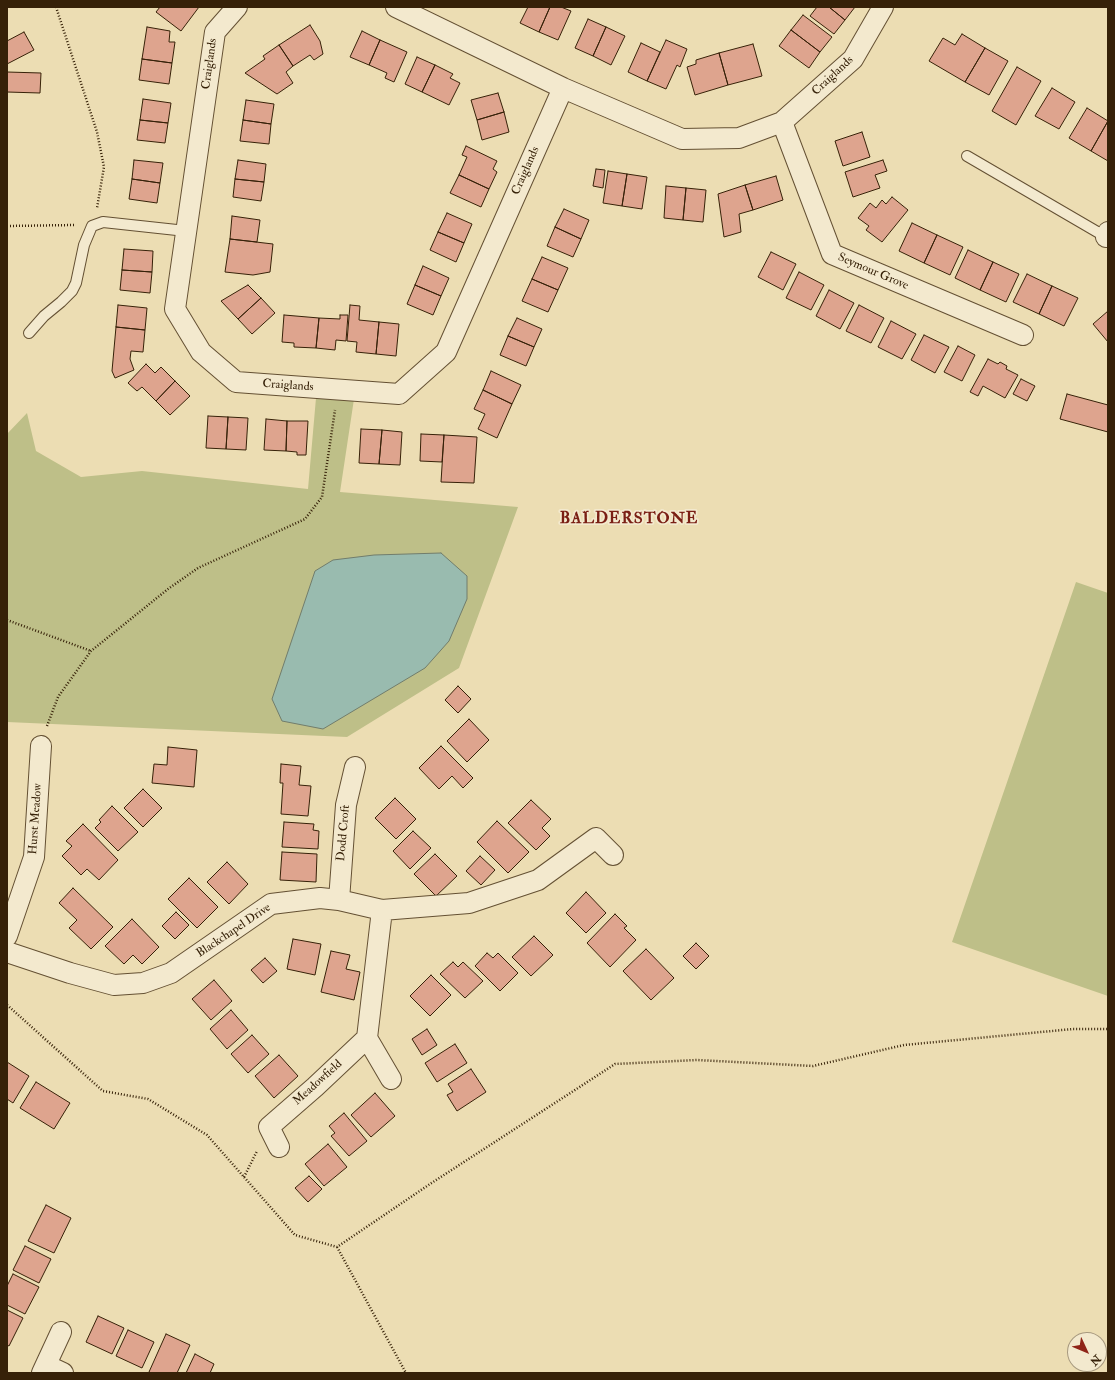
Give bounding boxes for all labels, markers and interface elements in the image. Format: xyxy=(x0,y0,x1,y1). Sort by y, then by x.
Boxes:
street label: Craiglands xyxy=(199,38,221,90)
street label: Craiglands xyxy=(809,53,857,99)
street label: Craiglands xyxy=(509,145,543,197)
street label: Seymour Grove xyxy=(835,251,911,293)
street label: Craiglands xyxy=(262,377,314,395)
district label: BALDERSTONE xyxy=(560,510,698,530)
street label: Hurst Meadow xyxy=(26,783,46,855)
street label: Dodd Croft xyxy=(334,804,354,862)
street label: Blackchapel Drive xyxy=(194,901,274,961)
street label: Meadowfield xyxy=(291,1057,345,1109)
north arrow xyxy=(1067,1332,1107,1372)
text: N xyxy=(1087,1352,1103,1368)

